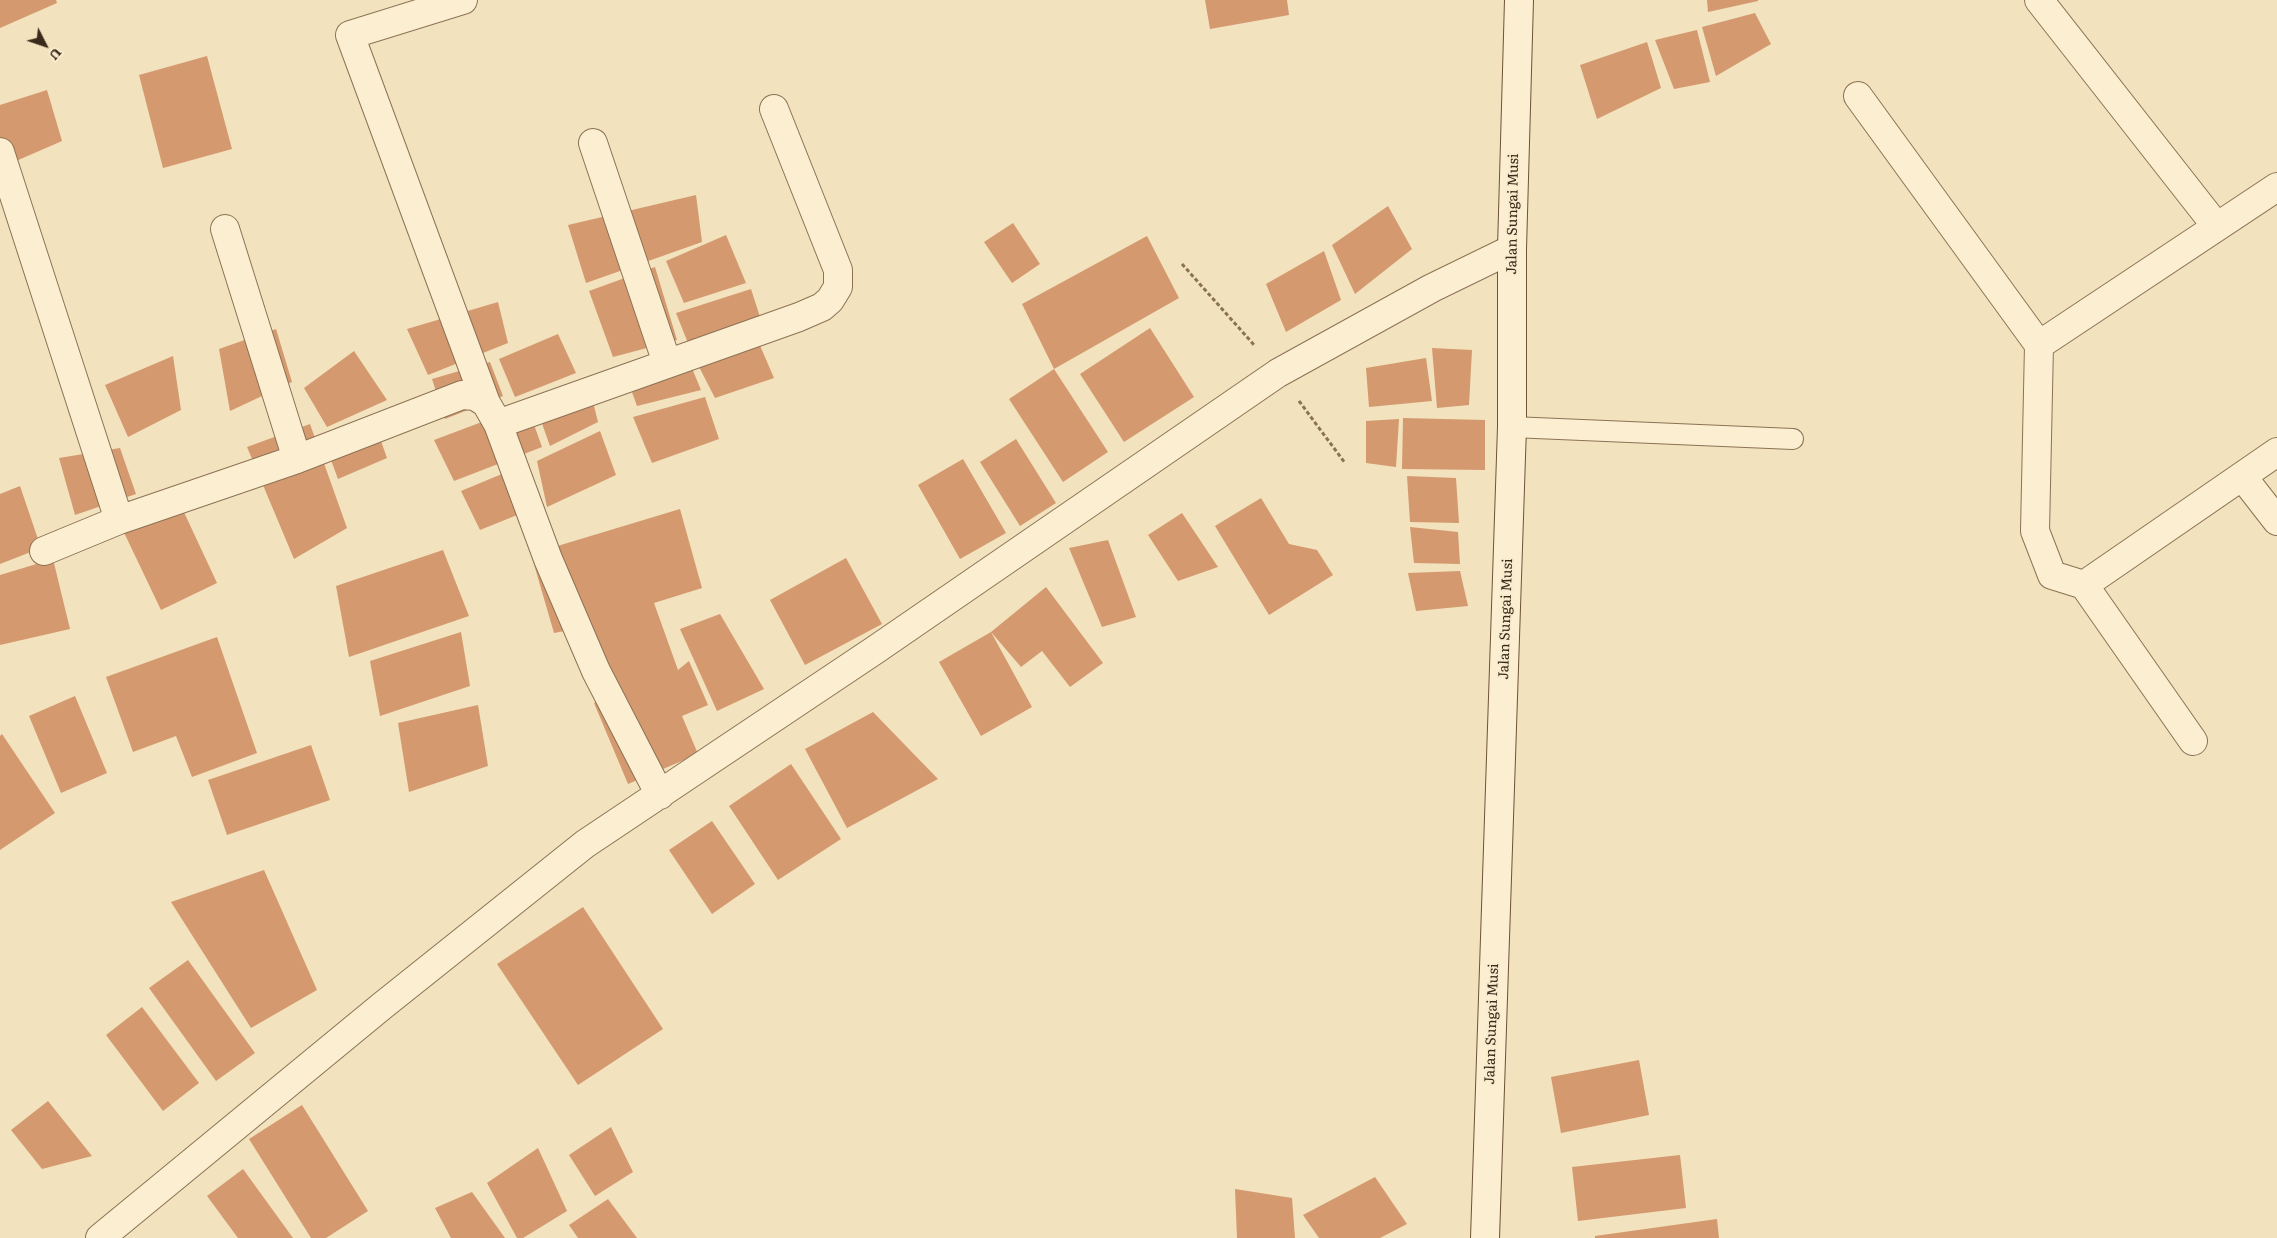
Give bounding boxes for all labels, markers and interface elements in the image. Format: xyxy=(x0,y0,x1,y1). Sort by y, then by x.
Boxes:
north arrow xyxy=(20,20,70,70)
text: U xyxy=(45,44,67,66)
street label: Jalan Sungai Musi xyxy=(1504,153,1522,275)
street label: Jalan Sungai Musi xyxy=(1495,558,1517,680)
street label: Jalan Sungai Musi xyxy=(1481,963,1503,1085)

